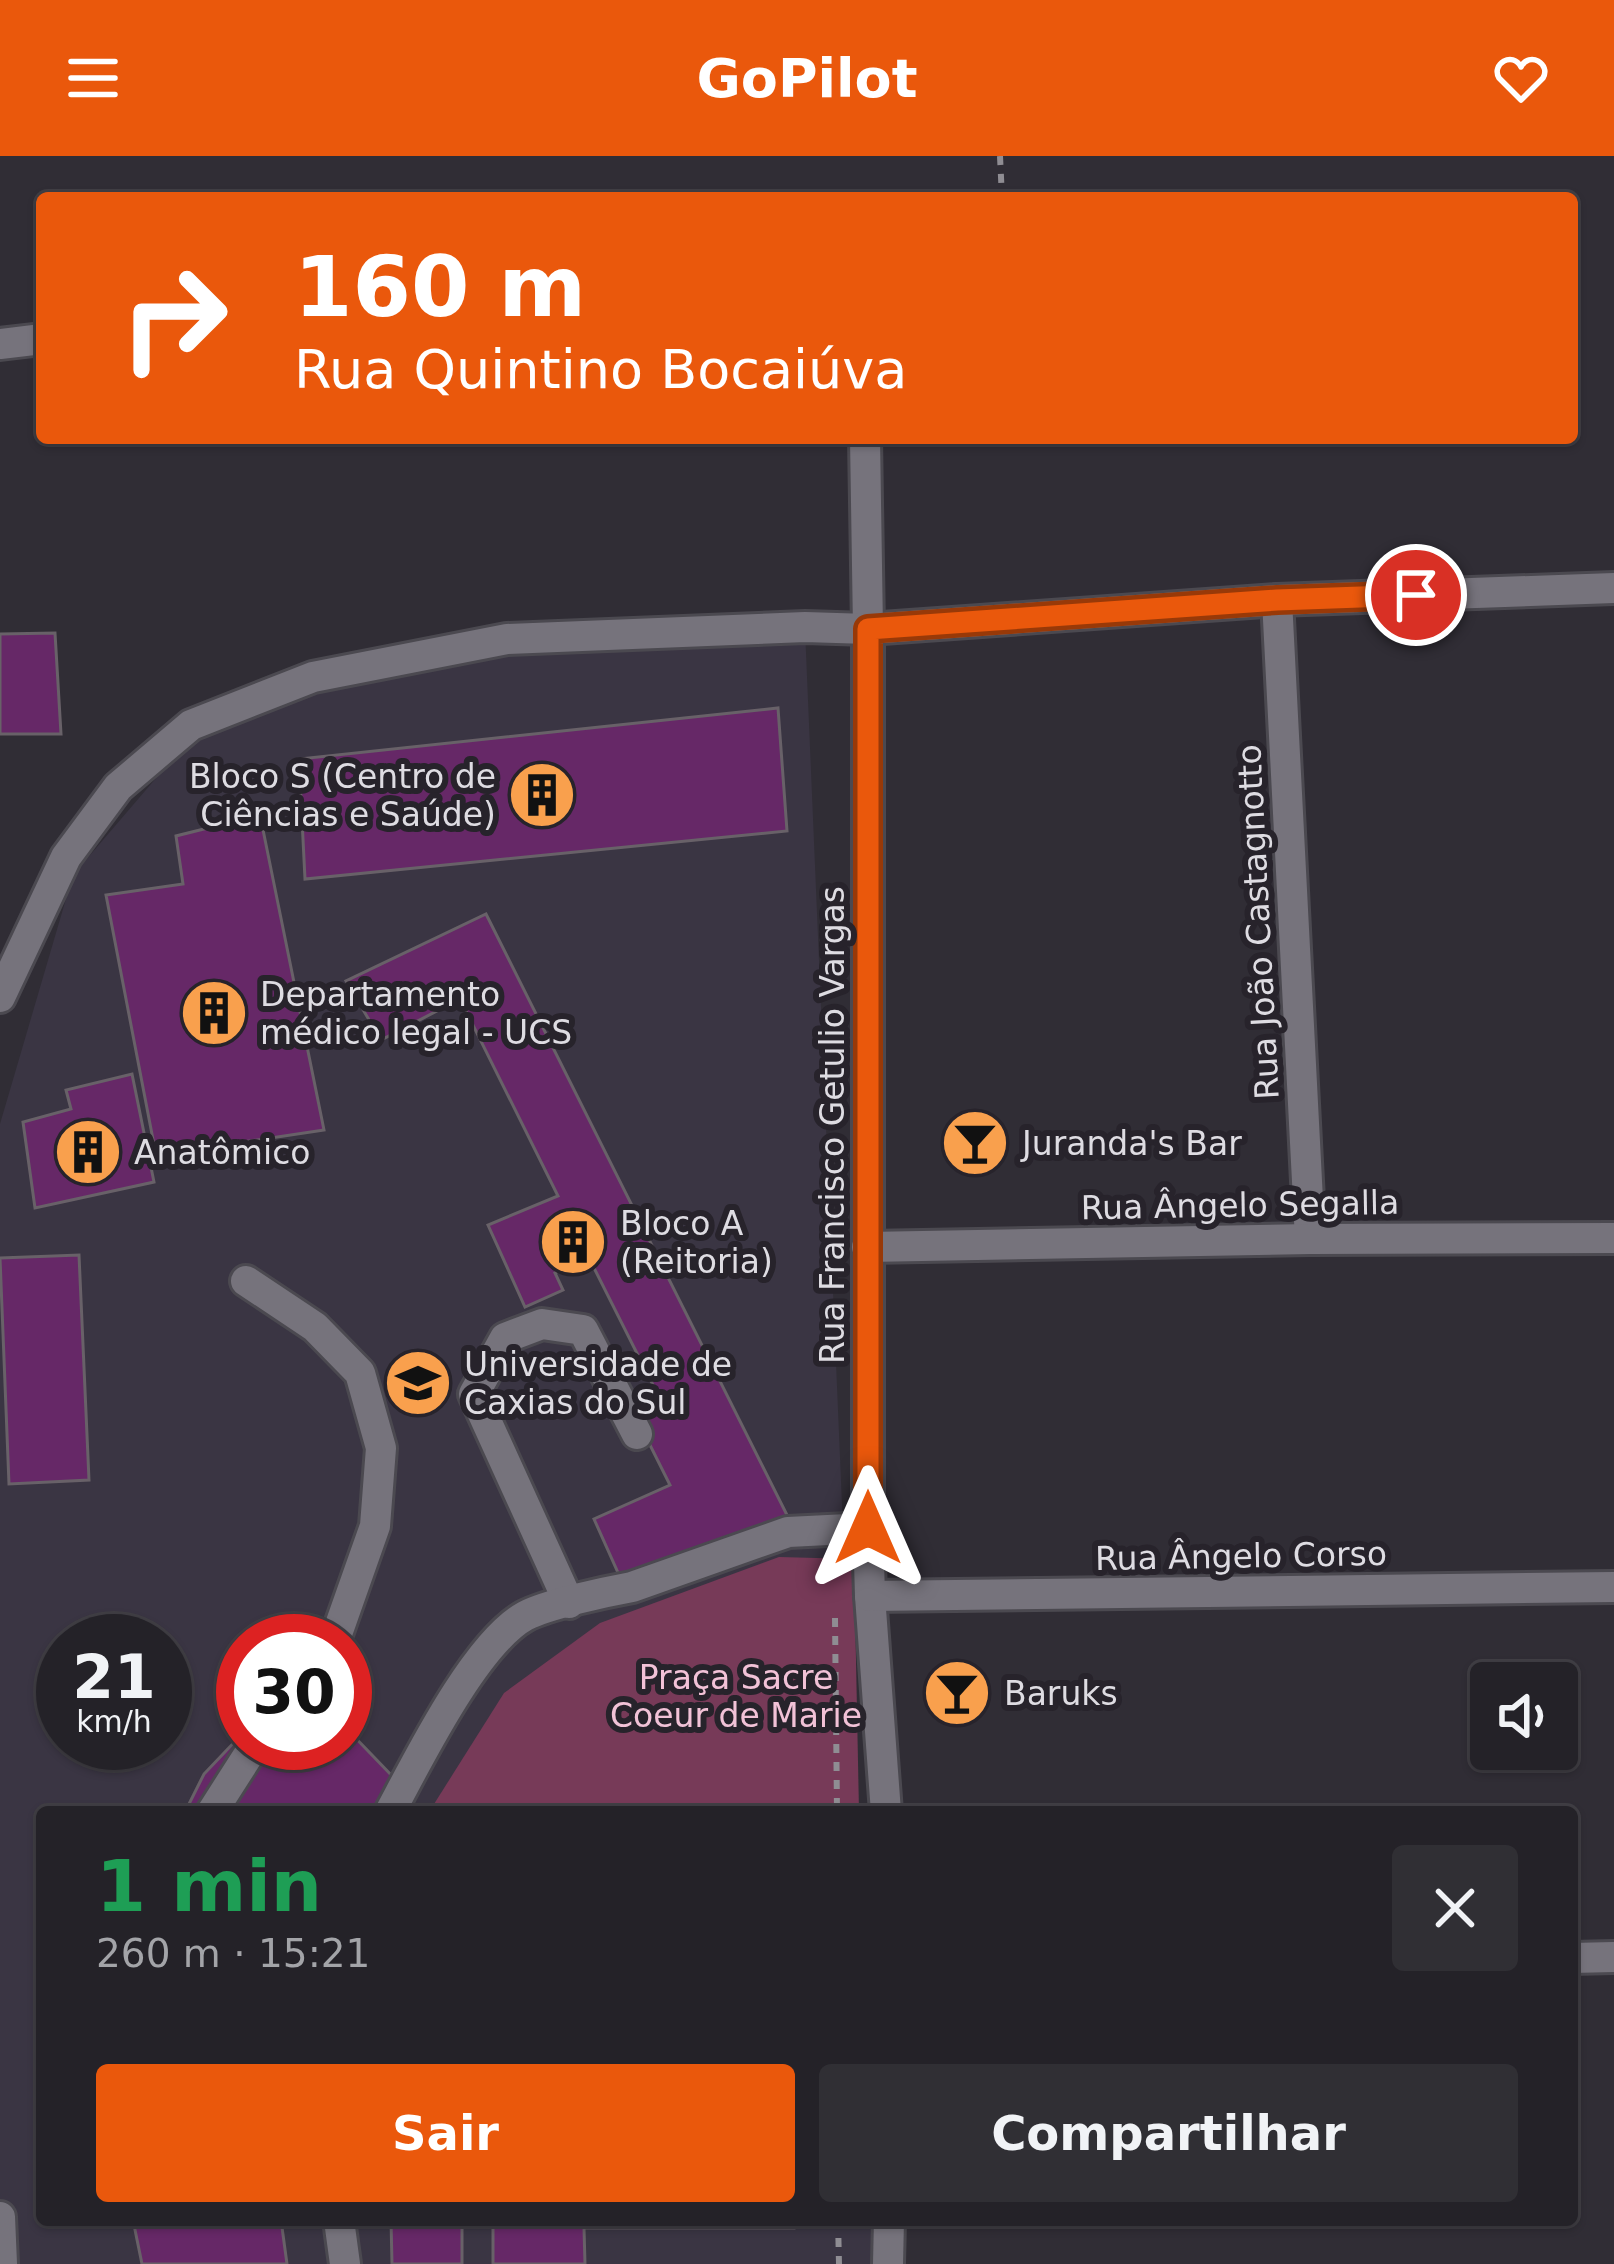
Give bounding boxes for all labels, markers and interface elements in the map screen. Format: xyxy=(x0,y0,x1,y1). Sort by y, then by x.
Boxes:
icon: menu xyxy=(60,45,126,111)
icon: heart xyxy=(1488,45,1554,111)
text: GoPilot xyxy=(697,47,917,110)
text: 160 m xyxy=(294,238,586,336)
icon: right xyxy=(96,240,252,396)
text: Rua Quintino Bocaiúva xyxy=(294,338,907,401)
pin xyxy=(1365,544,1467,646)
icon: arrive xyxy=(1383,562,1449,628)
street label: Rua João Castagnotto xyxy=(1229,743,1287,1101)
place label: Bloco S (Centro de Ciências e Saúde) xyxy=(189,757,496,834)
building icon: Bloco S (Centro de Ciências e Saúde) xyxy=(507,760,577,830)
street label: Rua Francisco Getulio Vargas xyxy=(813,886,852,1364)
place label: Departamento médico legal - UCS xyxy=(260,975,572,1052)
building icon: Departamento médico legal - UCS xyxy=(179,978,249,1048)
bar icon: Juranda's Bar xyxy=(940,1108,1010,1178)
building icon: Anatômico xyxy=(53,1117,123,1187)
place label: Juranda's Bar xyxy=(1020,1124,1242,1163)
place label: Anatômico xyxy=(134,1133,311,1172)
street label: Rua Ângelo Segalla xyxy=(1080,1182,1400,1227)
place label: Bloco A (Reitoria) xyxy=(620,1204,773,1281)
building icon: Bloco A (Reitoria) xyxy=(538,1207,608,1277)
place label: Universidade de Caxias do Sul xyxy=(464,1345,732,1422)
school or university icon: Universidade de Caxias do Sul xyxy=(383,1348,453,1418)
position arrow xyxy=(805,1465,931,1591)
street label: Rua Ângelo Corso xyxy=(1095,1533,1387,1578)
speed limit sign: 30 xyxy=(216,1614,372,1770)
text: 21 xyxy=(72,1642,156,1712)
park label: Praça Sacre Coeur de Marie xyxy=(610,1658,862,1735)
bar icon: Baruks xyxy=(922,1658,992,1728)
map controls xyxy=(1470,1662,1578,1770)
button: sound xyxy=(1470,1662,1578,1770)
place label: Baruks xyxy=(1004,1674,1118,1713)
text: km/h xyxy=(76,1704,152,1739)
text: 1 min xyxy=(96,1844,322,1928)
button: close xyxy=(1392,1845,1518,1971)
text: 260 m · 15:21 xyxy=(96,1931,370,1976)
button: Sair xyxy=(96,2064,795,2202)
button: Compartilhar xyxy=(819,2064,1518,2202)

